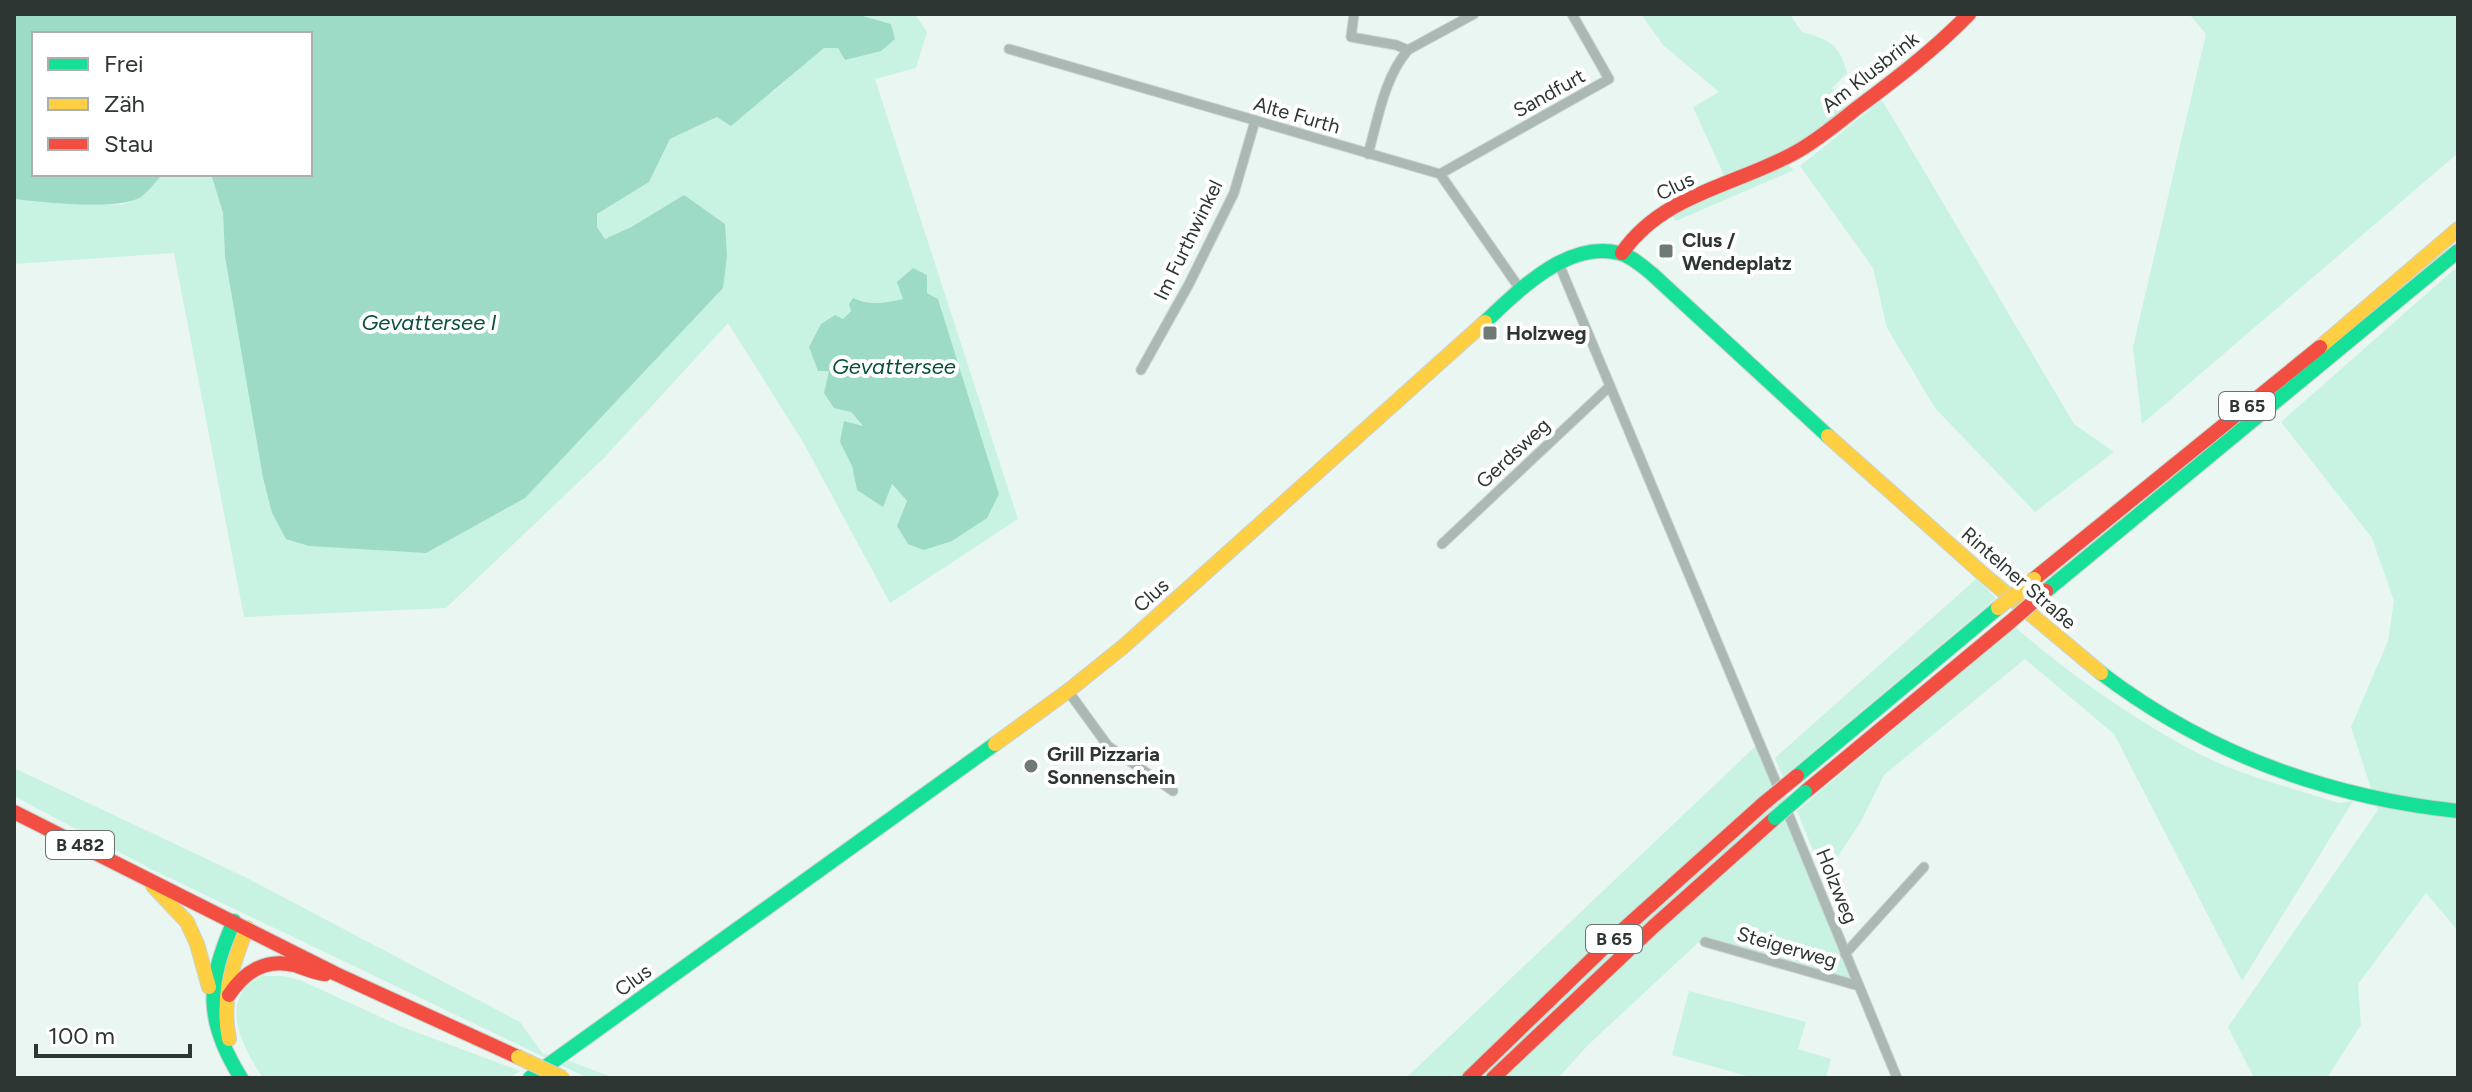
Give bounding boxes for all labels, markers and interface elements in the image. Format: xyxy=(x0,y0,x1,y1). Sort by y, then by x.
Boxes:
street label: Am Klusbrink xyxy=(1817,26,1924,117)
legend xyxy=(32,32,312,176)
text: Frei xyxy=(104,49,144,78)
street label: Sandfurt xyxy=(1509,64,1589,122)
text: Zäh xyxy=(104,89,145,118)
street label: Alte Furth xyxy=(1251,91,1343,139)
text: Stau xyxy=(104,129,153,158)
street label: Clus xyxy=(1652,167,1698,205)
street label: Im Furthwinkel xyxy=(1149,176,1227,304)
place label: Clus / Wendeplatz xyxy=(1682,228,1791,275)
marker: Clus / Wendeplatz xyxy=(1657,242,1675,260)
water label: Gevattersee I xyxy=(361,309,497,336)
place label: Holzweg xyxy=(1506,321,1587,345)
marker: Holzweg xyxy=(1481,324,1499,342)
water label: Gevattersee xyxy=(832,353,956,380)
road number: B 65 xyxy=(2219,392,2275,420)
street label: Gerdsweg xyxy=(1471,413,1555,493)
street label: Rintelner Straße xyxy=(1957,522,2081,634)
street label: Clus xyxy=(1128,573,1174,617)
place label: Grill Pizzaria Sonnenschein xyxy=(1047,742,1175,789)
marker: Grill Pizzaria Sonnenschein xyxy=(1022,757,1040,775)
road number: B 482 xyxy=(46,831,114,859)
street label: Holzweg xyxy=(1811,845,1863,927)
street label: Steigerweg xyxy=(1734,921,1840,973)
road number: B 65 xyxy=(1586,925,1642,953)
street label: Clus xyxy=(610,959,656,1001)
scale bar xyxy=(36,1008,190,1058)
text: 100 m xyxy=(48,1021,115,1050)

